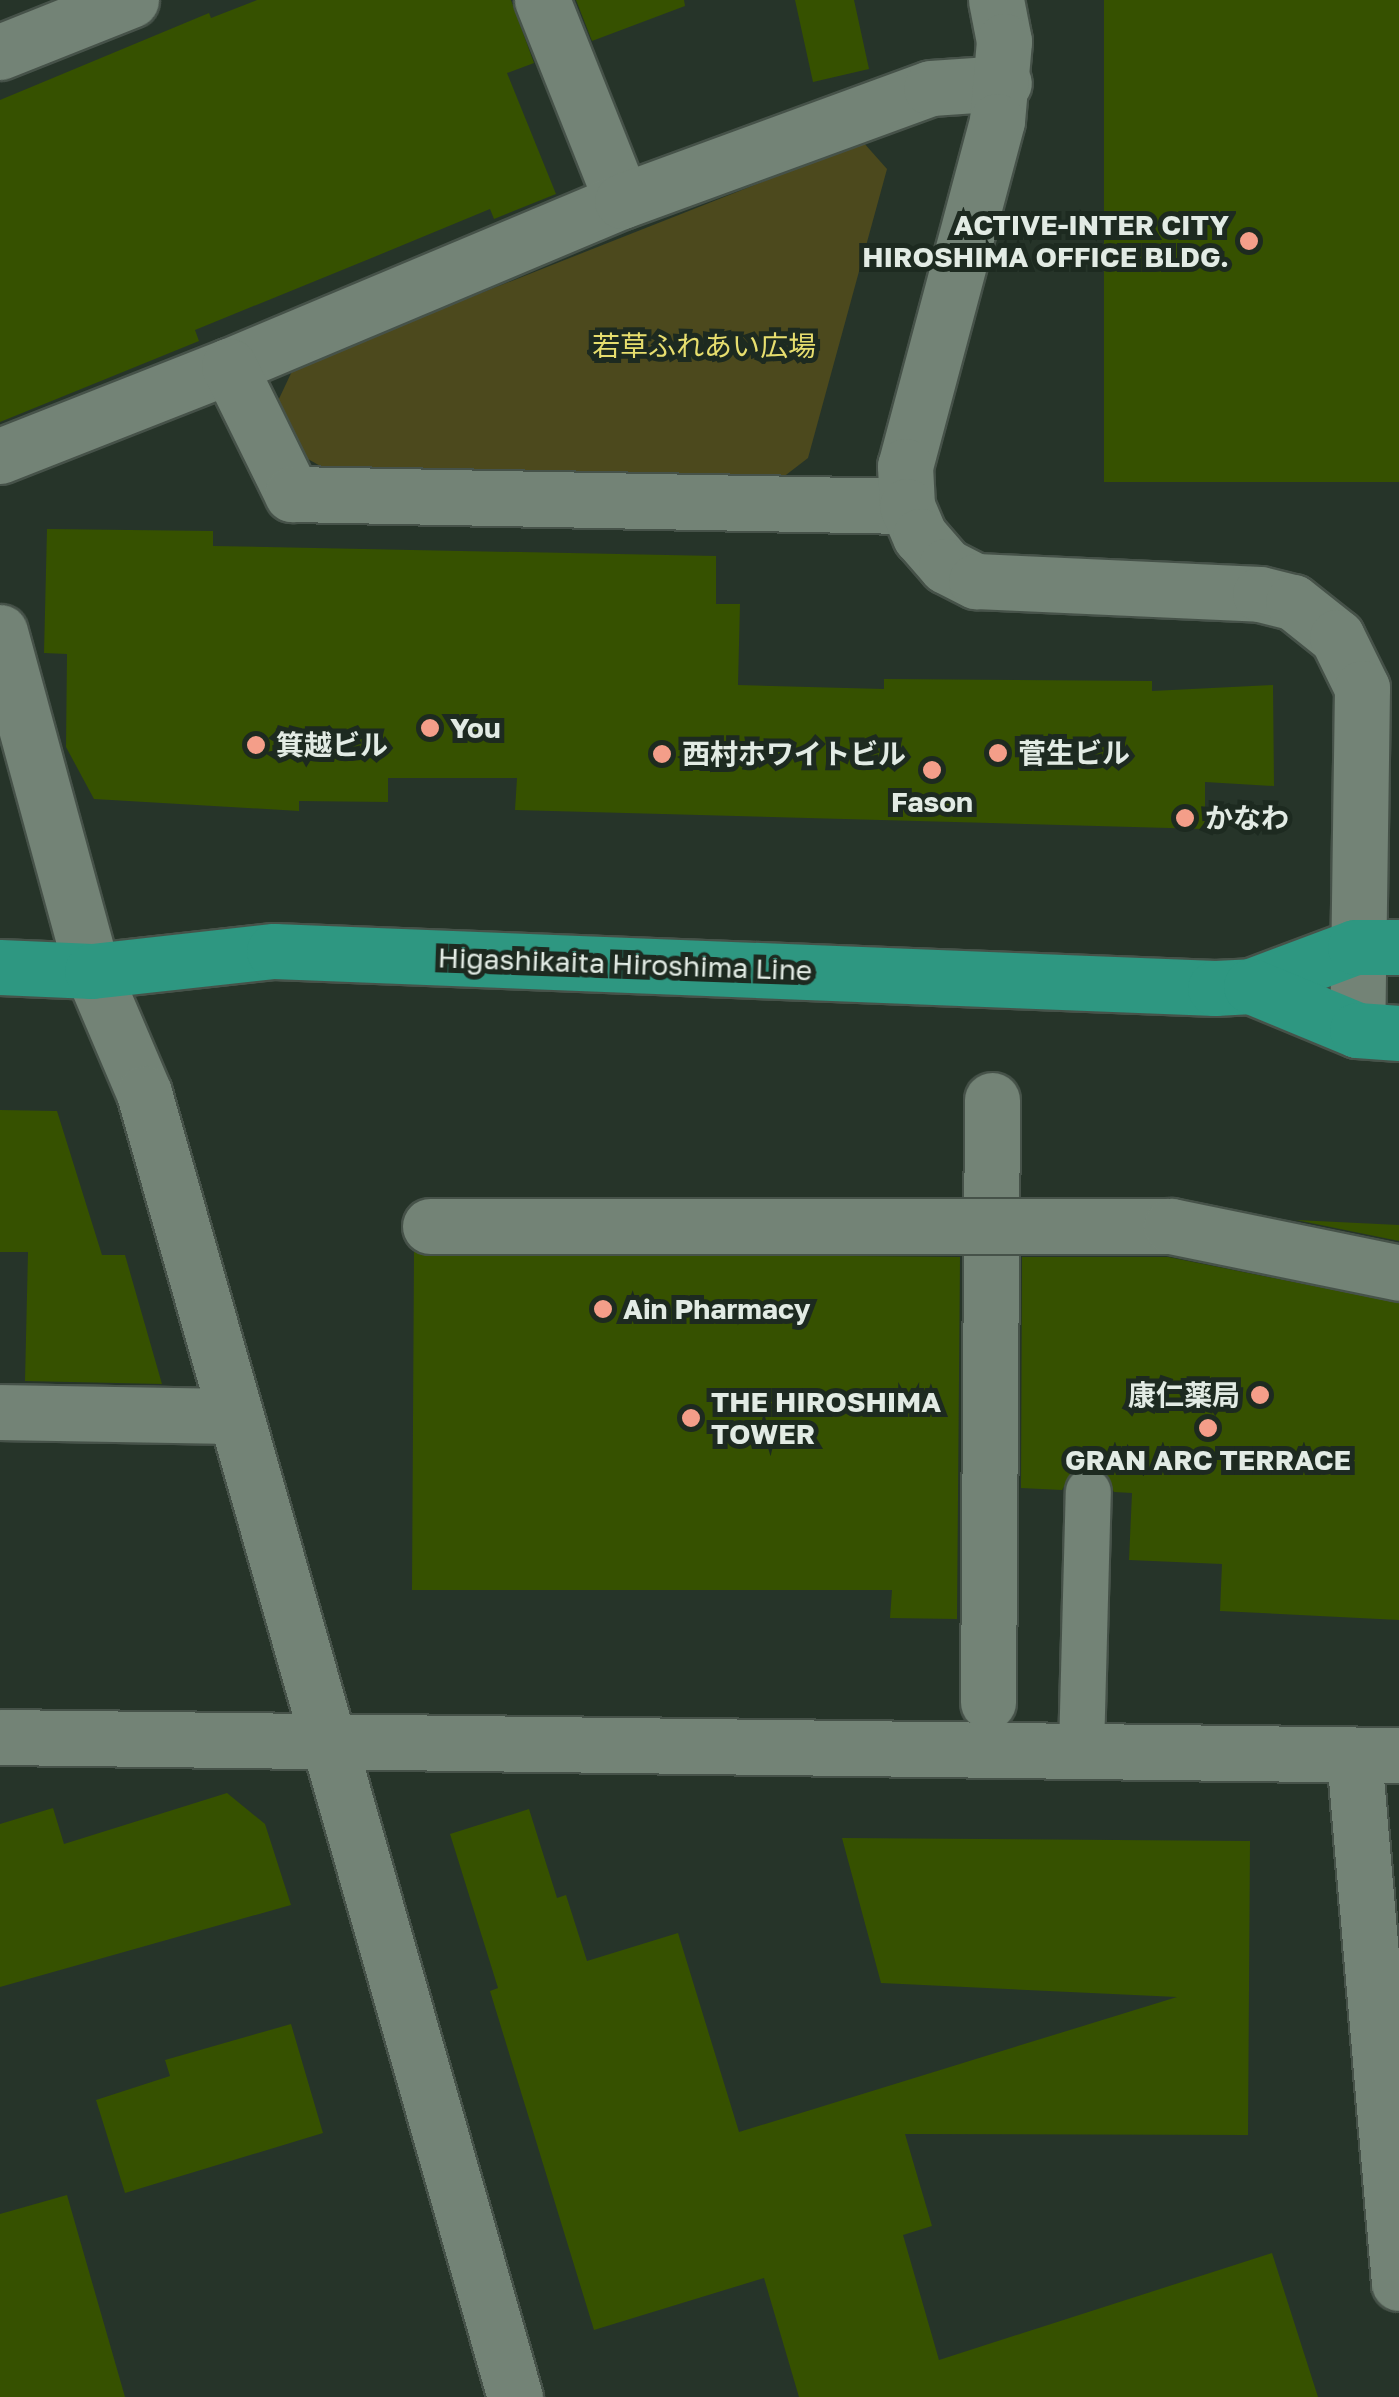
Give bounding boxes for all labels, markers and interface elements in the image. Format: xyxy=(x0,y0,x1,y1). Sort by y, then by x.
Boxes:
place label: ACTIVE-INTER CITY HIROSHIMA OFFICE BLDG. xyxy=(862,208,1229,274)
marker: ACTIVE-INTER CITY HIROSHIMA OFFICE BLDG. xyxy=(1238,230,1260,252)
park label: 若草ふれあい広場 xyxy=(592,329,816,363)
place label: You xyxy=(450,711,501,745)
marker: You xyxy=(419,717,441,739)
place label: 箕越ビル xyxy=(276,728,388,762)
marker: 箕越ビル xyxy=(245,734,267,756)
place label: 菅生ビル xyxy=(1018,736,1130,770)
place label: 西村ホワイトビル xyxy=(682,737,906,771)
marker: 菅生ビル xyxy=(987,742,1009,764)
marker: 西村ホワイトビル xyxy=(651,743,673,765)
marker: Fason xyxy=(921,759,943,781)
place label: Fason xyxy=(891,785,973,819)
place label: かなわ xyxy=(1205,801,1289,835)
marker: かなわ xyxy=(1174,807,1196,829)
street label: Higashikaita Hiroshima Line xyxy=(437,941,813,987)
place label: Ain Pharmacy xyxy=(623,1292,811,1326)
marker: Ain Pharmacy xyxy=(592,1298,614,1320)
place label: 康仁薬局 xyxy=(1128,1378,1240,1412)
marker: 康仁薬局 xyxy=(1249,1384,1271,1406)
place label: THE HIROSHIMA TOWER xyxy=(711,1385,941,1451)
marker: THE HIROSHIMA TOWER xyxy=(680,1407,702,1429)
marker: GRAN ARC TERRACE xyxy=(1197,1417,1219,1439)
place label: GRAN ARC TERRACE xyxy=(1065,1443,1351,1477)

